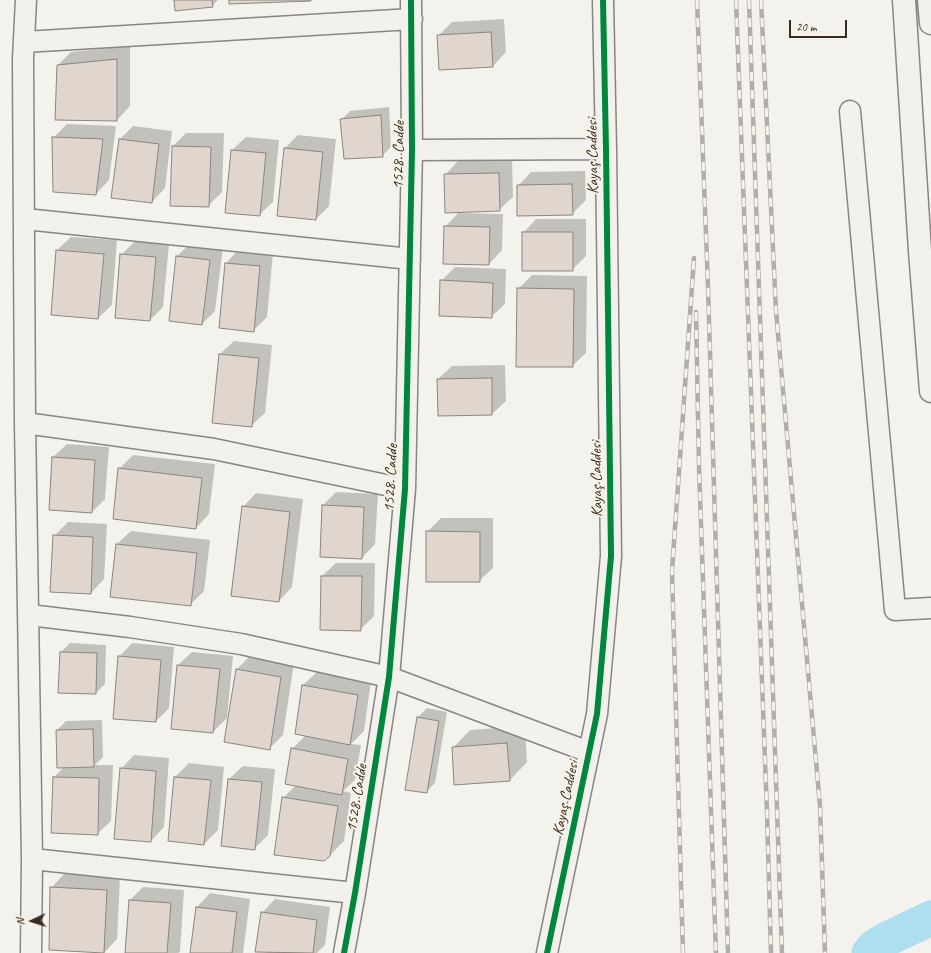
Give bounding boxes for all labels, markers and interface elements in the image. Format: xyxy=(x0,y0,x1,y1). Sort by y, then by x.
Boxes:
scale bar xyxy=(791,12,849,38)
text: 20 m xyxy=(796,19,816,35)
street label: Kayaş Caddesi xyxy=(583,118,603,194)
street label: 1528. Cadde xyxy=(389,121,409,189)
street label: Kayaş Caddesi xyxy=(587,441,607,517)
street label: 1528. Cadde xyxy=(380,443,402,513)
street label: Kayaş Caddesi xyxy=(549,759,583,837)
street label: 1528. Cadde xyxy=(342,763,372,833)
north arrow xyxy=(12,901,52,941)
text: N xyxy=(13,918,27,926)

